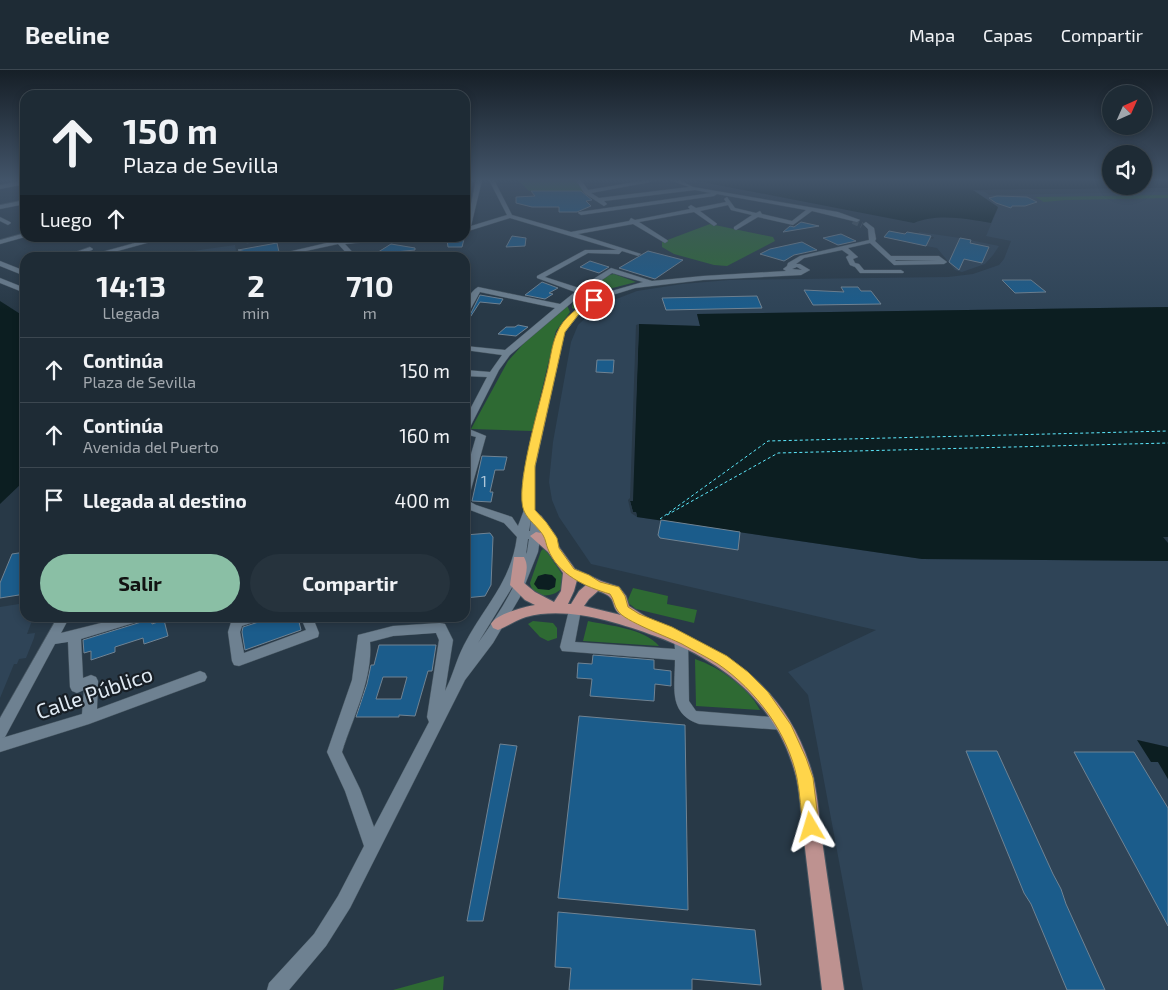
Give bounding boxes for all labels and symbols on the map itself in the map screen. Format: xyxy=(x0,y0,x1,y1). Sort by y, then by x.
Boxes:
north arrow xyxy=(1102,85,1152,135)
pin xyxy=(573,279,615,321)
house number: 1 xyxy=(481,472,487,490)
street label: Calle Público xyxy=(32,660,156,724)
position arrow xyxy=(784,800,836,852)

